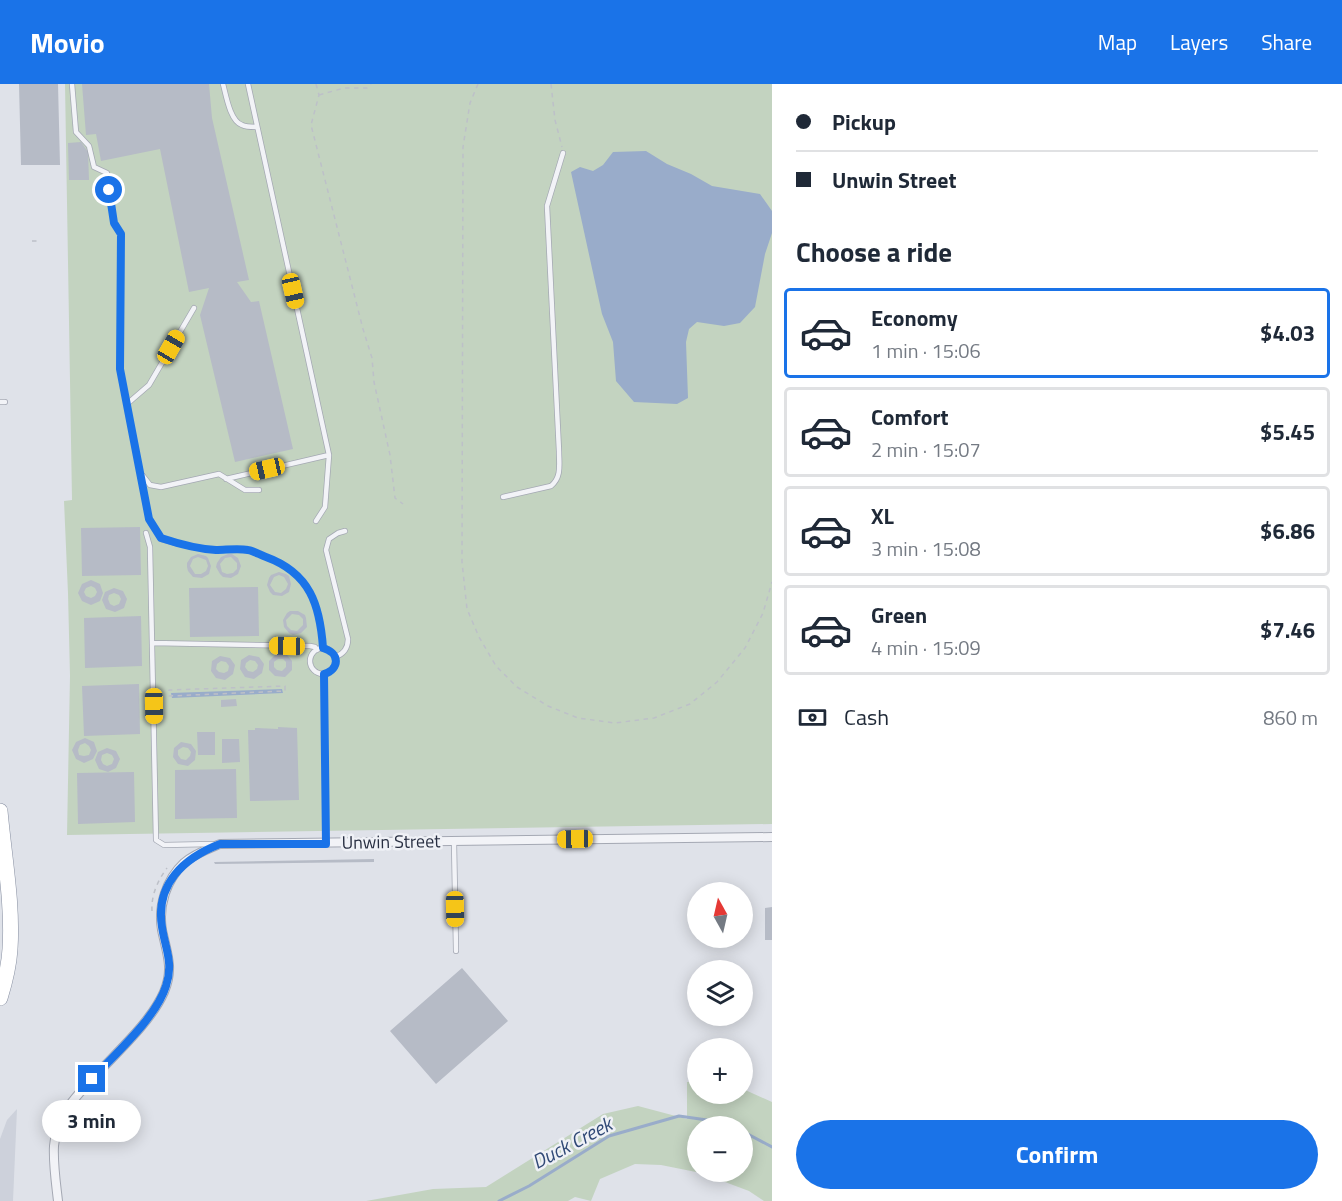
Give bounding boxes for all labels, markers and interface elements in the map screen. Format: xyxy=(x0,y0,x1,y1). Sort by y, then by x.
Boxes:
text: Movio xyxy=(30,21,105,64)
text: Map xyxy=(1098,26,1137,58)
text: Layers xyxy=(1170,26,1228,58)
text: Share xyxy=(1261,26,1312,58)
text: Pickup xyxy=(832,105,896,139)
text: Unwin Street xyxy=(832,163,957,197)
route start xyxy=(95,176,122,203)
text: Choose a ride xyxy=(796,231,952,272)
car xyxy=(280,271,306,311)
text: Economy xyxy=(871,301,958,335)
icon: car xyxy=(799,306,853,360)
text: $4.03 xyxy=(1260,316,1315,350)
car xyxy=(154,327,188,367)
text: 1 min · 15:06 xyxy=(871,335,981,366)
text: Comfort xyxy=(871,400,949,434)
icon: car xyxy=(799,405,853,459)
text: $5.45 xyxy=(1260,415,1315,449)
text: 2 min · 15:07 xyxy=(871,434,981,465)
car xyxy=(247,456,287,482)
text: XL xyxy=(871,499,894,533)
icon: car xyxy=(799,504,853,558)
text: $6.86 xyxy=(1260,514,1315,548)
text: 3 min · 15:08 xyxy=(871,533,981,564)
text: Green xyxy=(871,598,927,632)
icon: car xyxy=(799,603,853,657)
text: $7.46 xyxy=(1260,613,1315,647)
text: 4 min · 15:09 xyxy=(871,632,981,663)
car xyxy=(269,637,305,655)
car xyxy=(145,688,163,724)
text: Cash xyxy=(844,700,889,734)
icon: cash xyxy=(796,701,829,734)
text: 860 m xyxy=(1263,702,1318,733)
street label: Unwin Street xyxy=(341,827,441,856)
car xyxy=(557,830,593,848)
north arrow xyxy=(687,882,753,948)
map controls xyxy=(687,882,753,1182)
car xyxy=(446,891,464,927)
button: layers xyxy=(687,960,753,1026)
button: + xyxy=(687,1038,753,1104)
route end xyxy=(78,1065,105,1092)
callout: 3 min xyxy=(42,1100,142,1142)
text: 3 min xyxy=(67,1105,116,1136)
water label: Duck Creek xyxy=(526,1107,619,1177)
button: − xyxy=(687,1116,753,1182)
button: Confirm xyxy=(796,1120,1318,1189)

